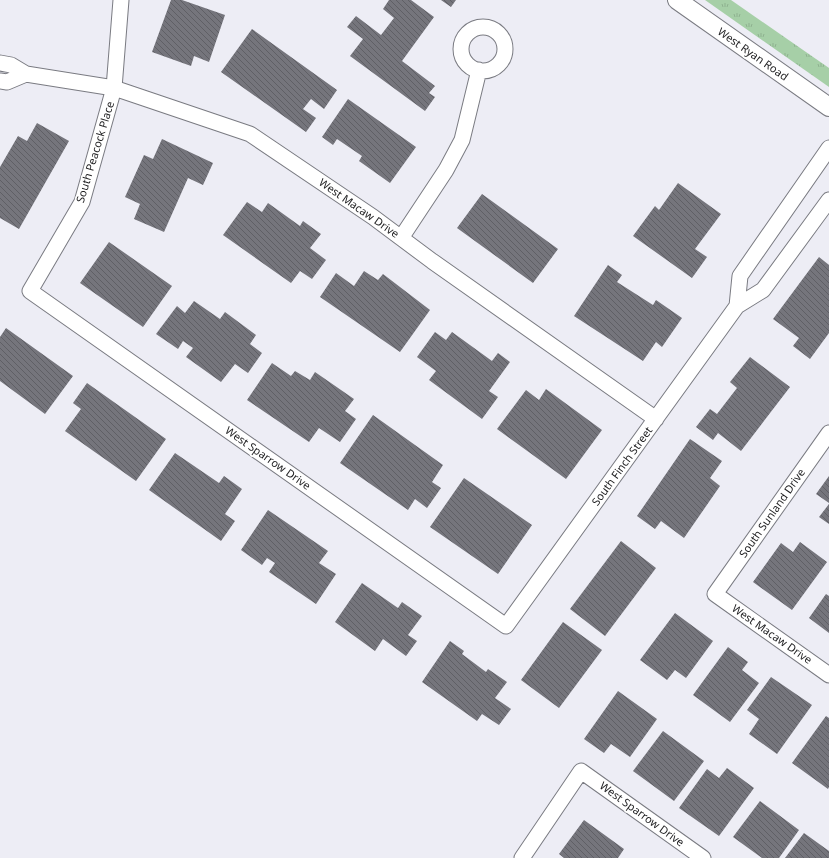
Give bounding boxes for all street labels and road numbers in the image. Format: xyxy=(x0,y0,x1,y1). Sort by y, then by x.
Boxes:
street label: West Ryan Road xyxy=(715,24,792,84)
street label: South Peacock Place xyxy=(72,99,117,204)
street label: West Macaw Drive xyxy=(316,174,402,241)
street label: West Sparrow Drive xyxy=(222,422,314,493)
street label: South Finch Street xyxy=(588,423,655,508)
street label: South Sunland Drive xyxy=(735,465,808,560)
street label: West Macaw Drive xyxy=(729,600,815,667)
street label: West Sparrow Drive xyxy=(597,778,688,849)

